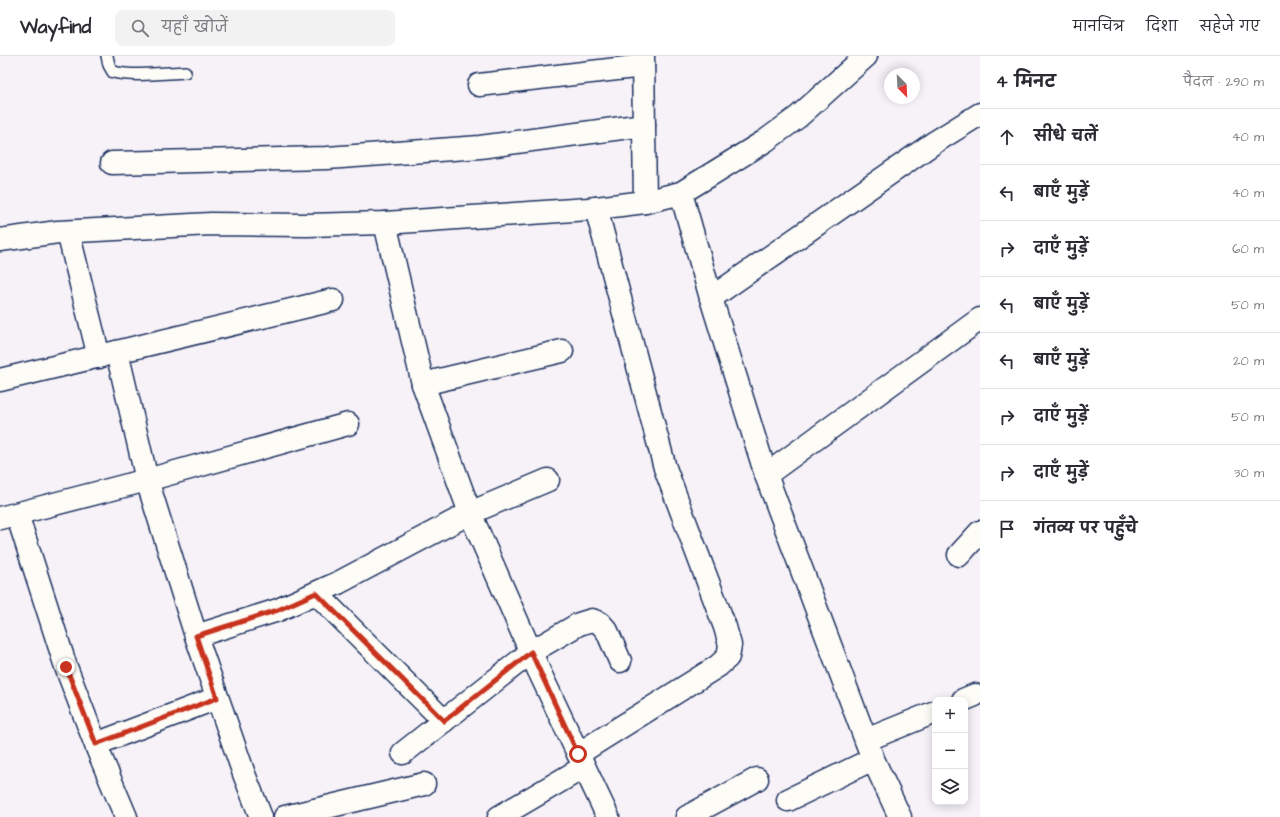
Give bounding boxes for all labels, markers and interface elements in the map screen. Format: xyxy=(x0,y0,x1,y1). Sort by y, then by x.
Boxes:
search box xyxy=(115,10,395,46)
text: Wayfind xyxy=(20,14,91,41)
icon: search xyxy=(129,17,151,39)
text: यहाँ खोजें xyxy=(161,17,228,38)
text: मानचित्र xyxy=(1073,17,1124,37)
text: दिशा xyxy=(1146,17,1178,37)
text: सहेजे गए xyxy=(1200,17,1260,37)
north arrow xyxy=(884,68,920,104)
text: 4 मिनट xyxy=(996,70,1056,94)
text: पैदल · 290 m xyxy=(1183,73,1264,91)
icon: ahead xyxy=(996,126,1018,148)
text: सीधे चलें xyxy=(1034,126,1098,147)
text: 40 m xyxy=(1232,128,1264,146)
icon: left xyxy=(996,182,1018,204)
text: बाएँ मुड़ें xyxy=(1034,182,1089,203)
text: 40 m xyxy=(1232,184,1264,202)
icon: right xyxy=(996,238,1018,260)
text: दाएँ मुड़ें xyxy=(1034,238,1088,259)
text: 60 m xyxy=(1232,240,1264,258)
icon: left xyxy=(996,294,1018,316)
text: बाएँ मुड़ें xyxy=(1034,294,1089,315)
text: 50 m xyxy=(1231,296,1264,314)
icon: left xyxy=(996,350,1018,372)
text: बाएँ मुड़ें xyxy=(1034,350,1089,371)
text: 20 m xyxy=(1233,352,1264,370)
icon: right xyxy=(996,406,1018,428)
text: दाएँ मुड़ें xyxy=(1034,406,1088,427)
text: 50 m xyxy=(1231,408,1264,426)
icon: right xyxy=(996,462,1018,484)
text: दाएँ मुड़ें xyxy=(1034,462,1088,483)
text: 30 m xyxy=(1234,464,1264,482)
icon: arrive xyxy=(996,518,1018,540)
text: गंतव्य पर पहुँचे xyxy=(1034,518,1137,539)
route end xyxy=(57,658,75,676)
map controls xyxy=(932,697,968,805)
button: + xyxy=(932,697,968,733)
button: − xyxy=(932,733,968,769)
route start xyxy=(569,745,587,763)
button: layers xyxy=(932,769,968,805)

